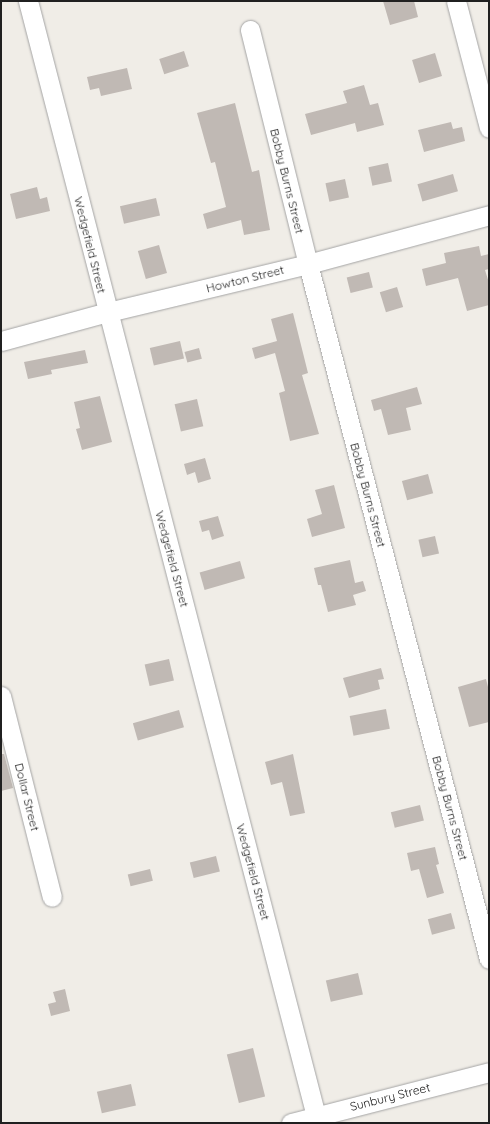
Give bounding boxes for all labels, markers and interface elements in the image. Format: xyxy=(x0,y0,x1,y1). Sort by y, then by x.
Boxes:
street label: Bobby Burns Street xyxy=(267,127,307,235)
street label: Wedgefield Street xyxy=(71,195,109,295)
street label: Howton Street xyxy=(205,262,285,296)
street label: Bobby Burns Street xyxy=(347,441,389,549)
street label: Wedgefield Street xyxy=(152,509,192,609)
street label: Bobby Burns Street xyxy=(429,754,471,862)
street label: Dollar Street xyxy=(12,762,42,832)
street label: Wedgefield Street xyxy=(233,822,273,922)
street label: Sunbury Street xyxy=(348,1080,432,1114)

